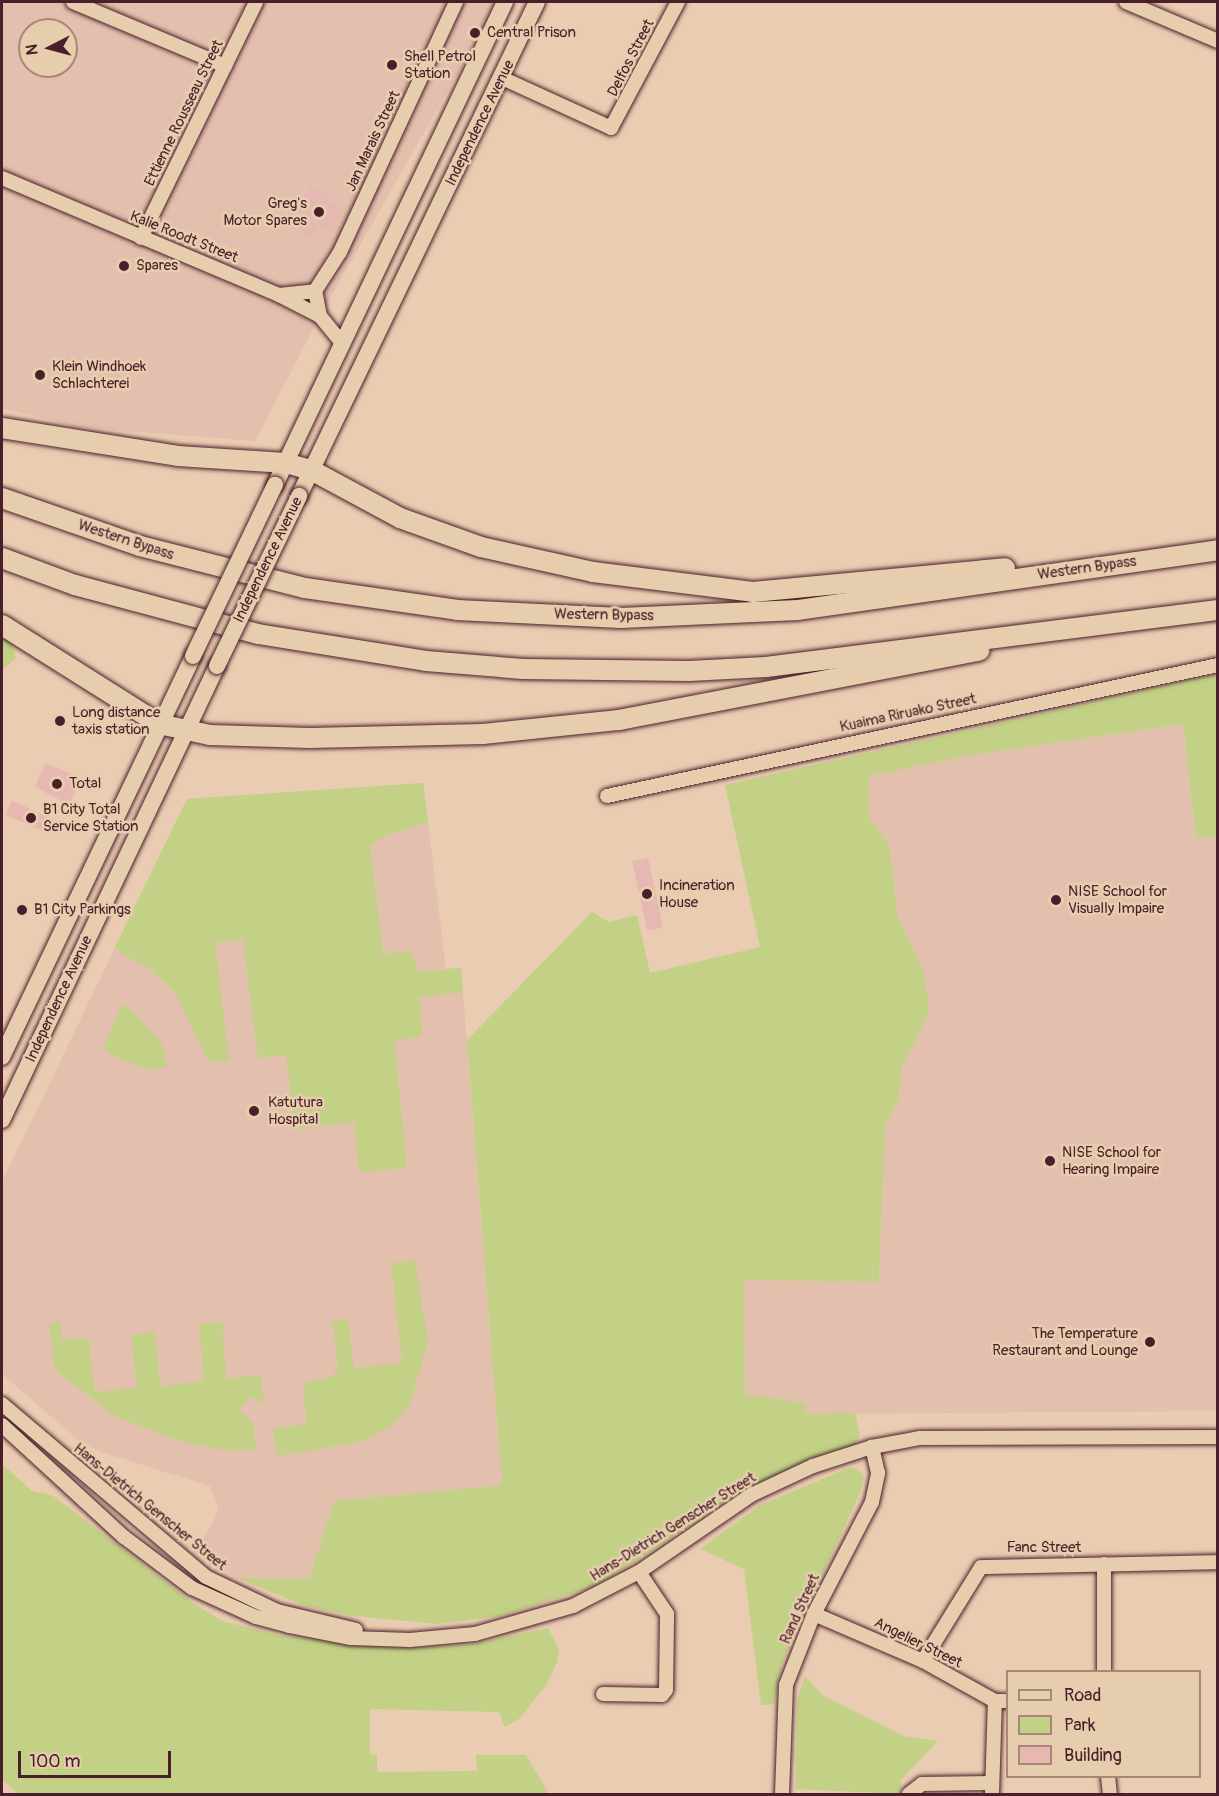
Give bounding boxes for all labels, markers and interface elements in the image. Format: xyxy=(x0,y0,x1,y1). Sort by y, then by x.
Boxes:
street label: Delfos Street xyxy=(604,16,658,100)
north arrow xyxy=(18,18,78,78)
place label: Central Prison xyxy=(487,24,576,42)
marker: Central Prison xyxy=(468,26,482,40)
street label: Ettienne Rousseau Street xyxy=(141,37,227,189)
text: N xyxy=(22,43,43,56)
place label: Shell Petrol Station xyxy=(404,47,476,82)
street label: Independence Avenue xyxy=(442,57,518,189)
marker: Shell Petrol Station xyxy=(385,58,399,72)
street label: Jan Marais Street xyxy=(342,88,404,194)
place label: Greg's Motor Spares xyxy=(223,194,307,229)
marker: Greg's Motor Spares xyxy=(312,205,326,219)
street label: Kalie Roodt Street xyxy=(127,207,241,267)
place label: Spares xyxy=(136,257,178,275)
marker: Spares xyxy=(117,259,131,273)
place label: Klein Windhoek Schlachterei xyxy=(52,357,146,392)
marker: Klein Windhoek Schlachterei xyxy=(33,368,47,382)
street label: Independence Avenue xyxy=(230,494,306,626)
street label: Western Bypass xyxy=(76,516,176,564)
street label: Western Bypass xyxy=(1036,552,1138,584)
street label: Western Bypass xyxy=(554,605,654,625)
street label: Kuaima Riruako Street xyxy=(838,690,978,736)
place label: Long distance taxis station xyxy=(72,703,160,738)
marker: Long distance taxis station xyxy=(53,714,67,728)
place label: Total xyxy=(69,775,101,793)
marker: Total xyxy=(50,777,64,791)
place label: B1 City Total Service Station xyxy=(43,800,139,835)
marker: B1 City Total Service Station xyxy=(24,811,38,825)
place label: Incineration House xyxy=(659,876,735,911)
place label: NISE School for Visually Impaire xyxy=(1068,882,1167,917)
marker: Incineration House xyxy=(640,887,654,901)
marker: NISE School for Visually Impaire xyxy=(1049,893,1063,907)
place label: B1 City Parkings xyxy=(34,901,131,919)
marker: B1 City Parkings xyxy=(15,903,29,917)
street label: Independence Avenue xyxy=(22,933,96,1065)
place label: Katutura Hospital xyxy=(268,1093,323,1128)
marker: Katutura Hospital xyxy=(245,1102,263,1120)
place label: NISE School for Hearing Impaire xyxy=(1062,1143,1161,1178)
marker: NISE School for Hearing Impaire xyxy=(1043,1154,1057,1168)
place label: The Temperature Restaurant and Lounge xyxy=(992,1324,1138,1359)
marker: The Temperature Restaurant and Lounge xyxy=(1143,1335,1157,1349)
street label: Hans-Dietrich Genscher Street xyxy=(70,1440,230,1574)
street label: Hans-Dietrich Genscher Street xyxy=(587,1468,759,1586)
street label: Fanc Street xyxy=(1007,1539,1081,1557)
street label: Rand Street xyxy=(777,1571,823,1647)
street label: Angelier Street xyxy=(871,1614,965,1672)
legend xyxy=(1006,1670,1201,1778)
text: Road xyxy=(1064,1684,1101,1707)
text: Park xyxy=(1064,1714,1096,1737)
scale bar xyxy=(21,1739,174,1777)
text: Building xyxy=(1064,1744,1122,1767)
text: 100 m xyxy=(29,1750,81,1773)

